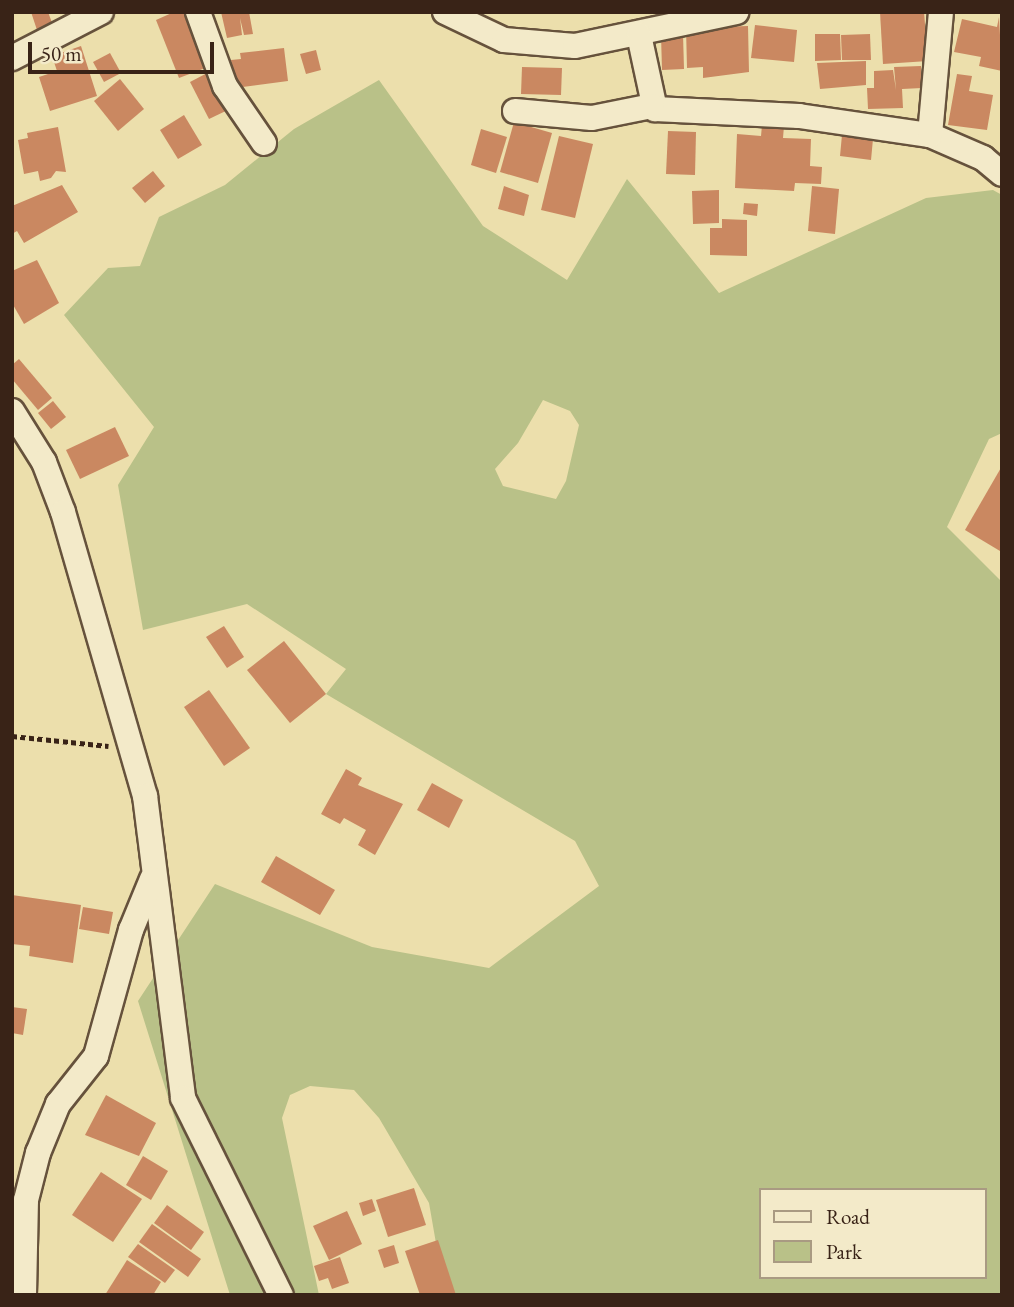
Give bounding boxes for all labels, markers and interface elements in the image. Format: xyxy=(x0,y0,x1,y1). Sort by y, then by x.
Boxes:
scale bar xyxy=(32,28,217,72)
text: 50 m xyxy=(41,40,82,67)
legend xyxy=(758,1188,986,1279)
text: Road xyxy=(826,1203,870,1230)
text: Park xyxy=(826,1238,862,1265)

